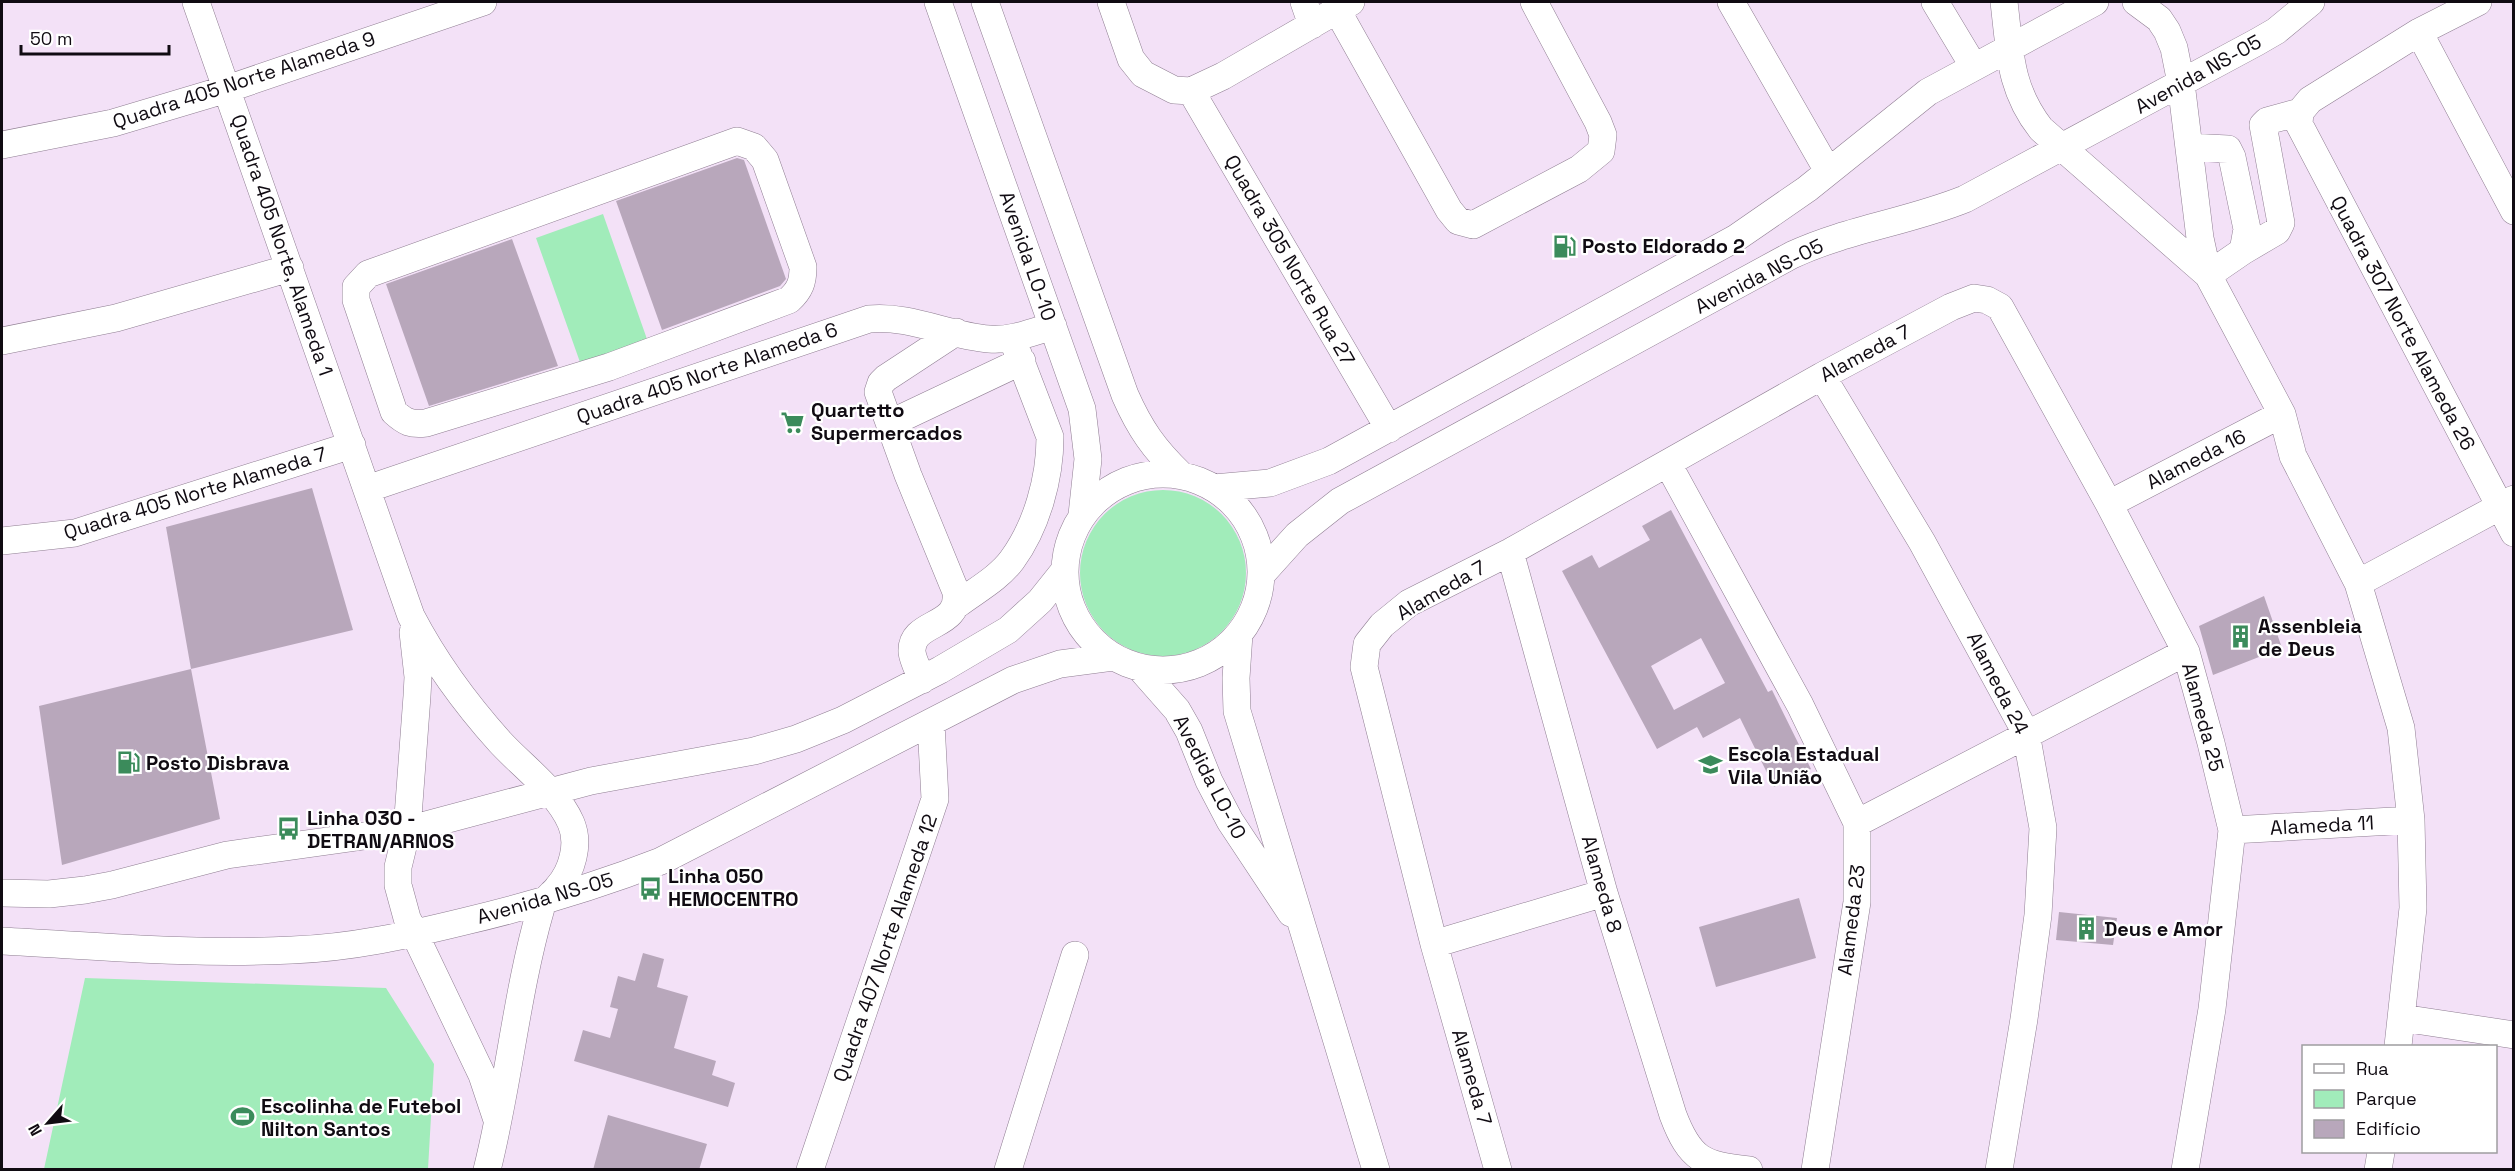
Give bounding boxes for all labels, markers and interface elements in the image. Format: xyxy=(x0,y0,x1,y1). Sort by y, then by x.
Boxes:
scale bar xyxy=(21,18,170,56)
street label: Quadra 405 Norte Alameda 9 xyxy=(109,25,379,135)
text: 50 m xyxy=(30,27,72,50)
street label: Avenida NS-05 xyxy=(2130,29,2266,119)
street label: Quadra 405 Norte, Alameda 1 xyxy=(225,111,339,379)
street label: Quadra 305 Norte Rua 27 xyxy=(1219,150,1361,370)
street label: Avenida LO-10 xyxy=(994,188,1062,324)
street label: Quadra 307 Norte Alameda 26 xyxy=(2325,191,2481,455)
street label: Avenida NS-05 xyxy=(1690,232,1828,319)
fuel station icon: Posto Eldorado 2 xyxy=(1551,233,1577,259)
place label: Posto Eldorado 2 xyxy=(1582,233,1745,259)
street label: Quadra 405 Norte Alameda 6 xyxy=(573,316,841,430)
street label: Alameda 7 xyxy=(1815,318,1915,388)
place label: Quartetto Supermercados xyxy=(811,397,962,446)
supermarket icon: Quartetto Supermercados xyxy=(780,409,806,435)
street label: Alameda 16 xyxy=(2142,423,2250,495)
street label: Quadra 405 Norte Alameda 7 xyxy=(60,441,330,545)
street label: Alameda 7 xyxy=(1392,554,1490,626)
place label: Assenbleia de Deus xyxy=(2258,613,2362,662)
building icon: Assenbleia de Deus xyxy=(2227,624,2253,650)
street label: Alameda 24 xyxy=(1961,627,2035,739)
street label: Alameda 25 xyxy=(2176,660,2230,774)
street label: Avedida LO-10 xyxy=(1168,711,1252,843)
place label: Escola Estadual Vila União xyxy=(1728,741,1879,790)
fuel station icon: Posto Disbrava xyxy=(115,750,141,776)
place label: Posto Disbrava xyxy=(146,750,290,776)
school or university icon: Escola Estadual Vila União xyxy=(1697,752,1723,778)
place label: Linha 030 - DETRAN/ARNOS xyxy=(307,805,454,854)
street label: Alameda 11 xyxy=(2269,809,2375,841)
street label: Quadra 407 Norte Alameda 12 xyxy=(827,811,943,1085)
bus stop icon: Linha 030 - DETRAN/ARNOS xyxy=(276,816,302,842)
street label: Alameda 8 xyxy=(1576,832,1628,936)
place label: Linha 050 HEMOCENTRO xyxy=(668,863,799,912)
street label: Alameda 23 xyxy=(1831,863,1871,977)
street label: Avenida NS-05 xyxy=(474,866,616,930)
bus stop icon: Linha 050 HEMOCENTRO xyxy=(637,875,663,901)
building icon: Deus e Amor xyxy=(2073,916,2099,942)
place label: Deus e Amor xyxy=(2104,916,2223,942)
street label: Alameda 7 xyxy=(1446,1026,1498,1128)
legend xyxy=(2302,1045,2497,1153)
text: Rua xyxy=(2356,1057,2389,1080)
text: Parque xyxy=(2356,1087,2417,1110)
north arrow xyxy=(18,1093,78,1153)
place label: Escolinha de Futebol Nilton Santos xyxy=(261,1093,461,1142)
sports icon: Escolinha de Futebol Nilton Santos xyxy=(230,1104,256,1130)
text: Edifício xyxy=(2356,1117,2421,1140)
text: N xyxy=(23,1120,47,1139)

